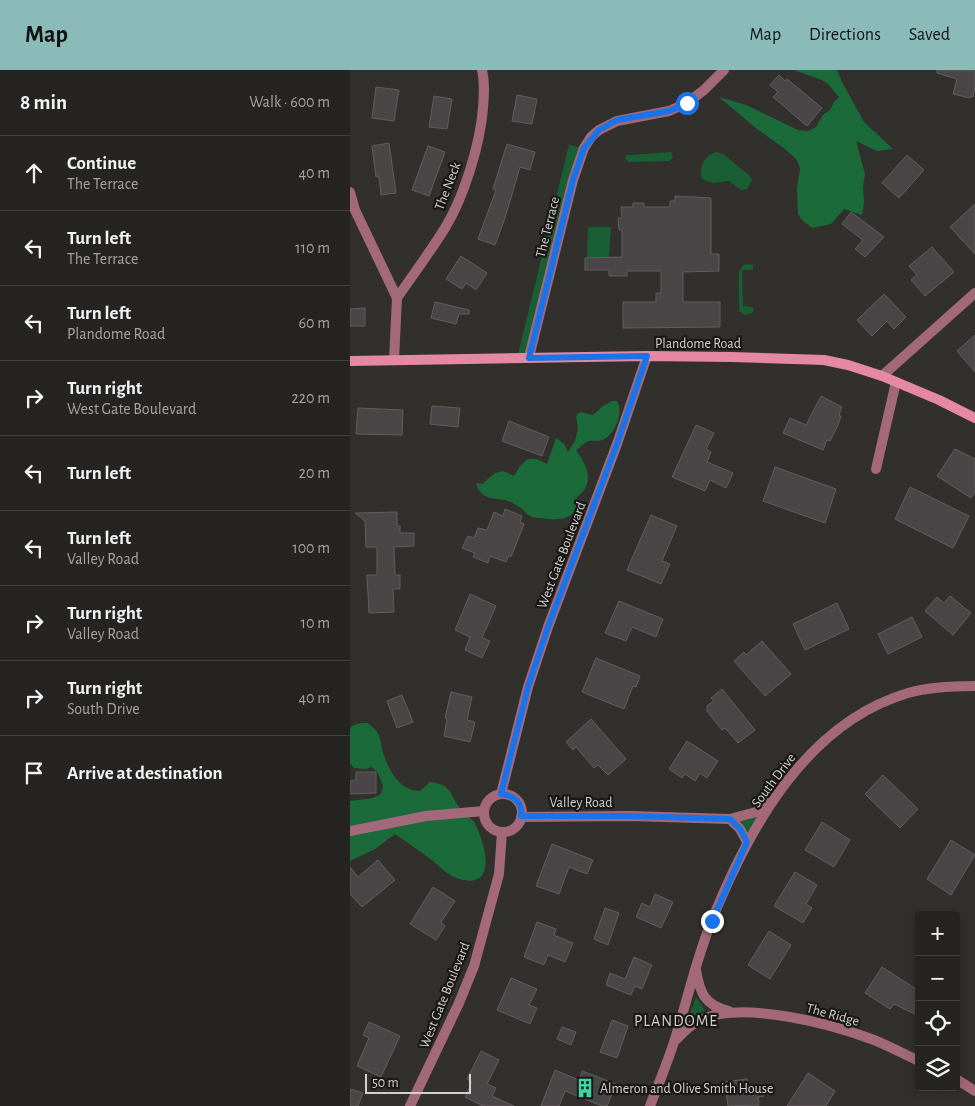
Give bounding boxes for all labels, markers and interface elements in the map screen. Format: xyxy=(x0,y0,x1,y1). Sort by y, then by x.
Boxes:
text: Map xyxy=(25,23,68,47)
text: Map xyxy=(750,26,781,44)
text: Directions xyxy=(809,26,881,44)
text: Saved xyxy=(909,26,950,44)
text: 8 min xyxy=(20,92,67,113)
route start xyxy=(676,92,699,115)
text: Walk · 600 m xyxy=(249,94,330,110)
text: Continue xyxy=(67,154,136,173)
icon: ahead xyxy=(20,159,48,187)
street label: The Neck xyxy=(432,160,464,212)
text: 40 m xyxy=(298,165,330,181)
text: The Terrace xyxy=(67,176,138,192)
street label: The Terrace xyxy=(534,195,562,259)
text: Turn left xyxy=(67,229,131,248)
icon: left xyxy=(20,234,48,262)
text: 110 m xyxy=(295,240,330,256)
text: The Terrace xyxy=(67,251,138,267)
text: Turn left xyxy=(67,304,131,323)
icon: left xyxy=(20,309,48,337)
text: 60 m xyxy=(299,315,330,331)
text: Plandome Road xyxy=(67,326,165,342)
street label: Plandome Road xyxy=(655,337,741,351)
text: Turn right xyxy=(67,379,142,398)
icon: right xyxy=(20,384,48,412)
text: 220 m xyxy=(292,390,330,406)
text: West Gate Boulevard xyxy=(67,401,196,417)
icon: left xyxy=(20,459,48,487)
text: Turn left xyxy=(67,464,131,483)
text: 20 m xyxy=(299,465,330,481)
street label: West Gate Boulevard xyxy=(535,500,589,611)
text: Turn left xyxy=(67,529,131,548)
icon: left xyxy=(20,534,48,562)
text: 100 m xyxy=(292,540,330,556)
text: Valley Road xyxy=(67,551,139,567)
text: Turn right xyxy=(67,604,142,623)
icon: right xyxy=(20,609,48,637)
text: 10 m xyxy=(301,615,330,631)
text: Valley Road xyxy=(67,626,139,642)
text: Turn right xyxy=(67,679,142,698)
icon: right xyxy=(20,684,48,712)
text: 40 m xyxy=(298,690,330,706)
text: South Drive xyxy=(67,701,140,717)
street label: South Drive xyxy=(749,751,799,810)
icon: arrive xyxy=(20,759,48,787)
text: Arrive at destination xyxy=(67,764,223,783)
street label: Valley Road xyxy=(549,796,613,810)
route end xyxy=(701,910,724,933)
map controls xyxy=(915,911,960,1091)
button: + xyxy=(915,911,960,956)
street label: West Gate Boulevard xyxy=(417,940,473,1050)
button: − xyxy=(915,956,960,1001)
street label: The Ridge xyxy=(805,1001,861,1029)
button: locate xyxy=(915,1001,960,1046)
district label: PLANDOME xyxy=(634,1013,718,1029)
button: layers xyxy=(915,1046,960,1091)
scale bar xyxy=(365,1071,471,1094)
text: 50 m xyxy=(372,1076,399,1090)
building icon: Almeron and Olive Smith House xyxy=(574,1077,596,1099)
place label: Almeron and Olive Smith House xyxy=(600,1082,773,1096)

